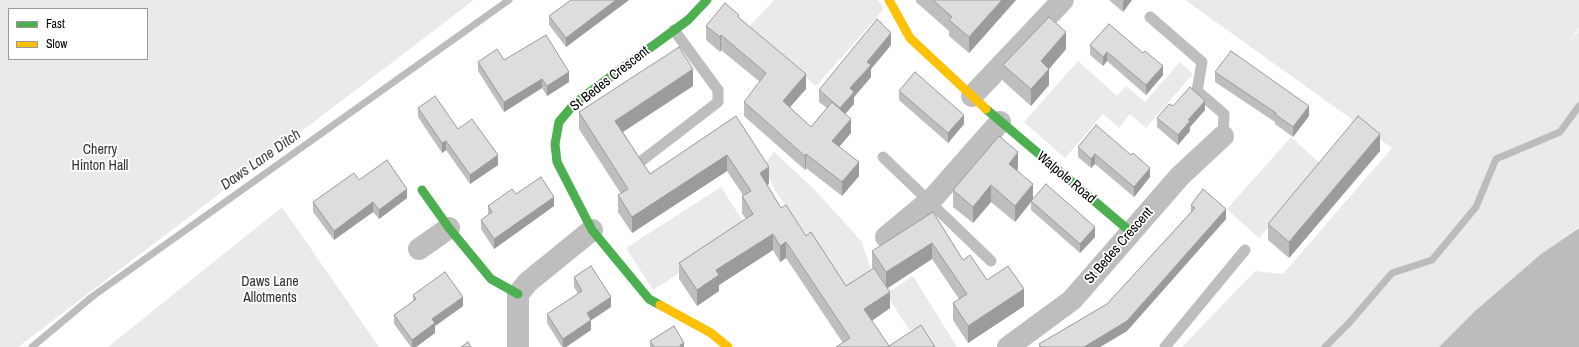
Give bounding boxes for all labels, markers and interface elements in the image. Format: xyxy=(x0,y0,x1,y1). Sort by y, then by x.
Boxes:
legend xyxy=(8,8,148,60)
text: Fast xyxy=(46,16,65,32)
text: Slow xyxy=(46,36,67,52)
street label: St Bedes Crescent xyxy=(567,43,653,115)
water label: Daws Lane Ditch xyxy=(217,126,305,194)
park label: Cherry Hinton Hall xyxy=(72,142,128,174)
street label: Walpole Road xyxy=(1033,149,1099,207)
street label: St Bedes Crescent xyxy=(1081,204,1157,288)
park label: Daws Lane Allotments xyxy=(241,274,299,306)

